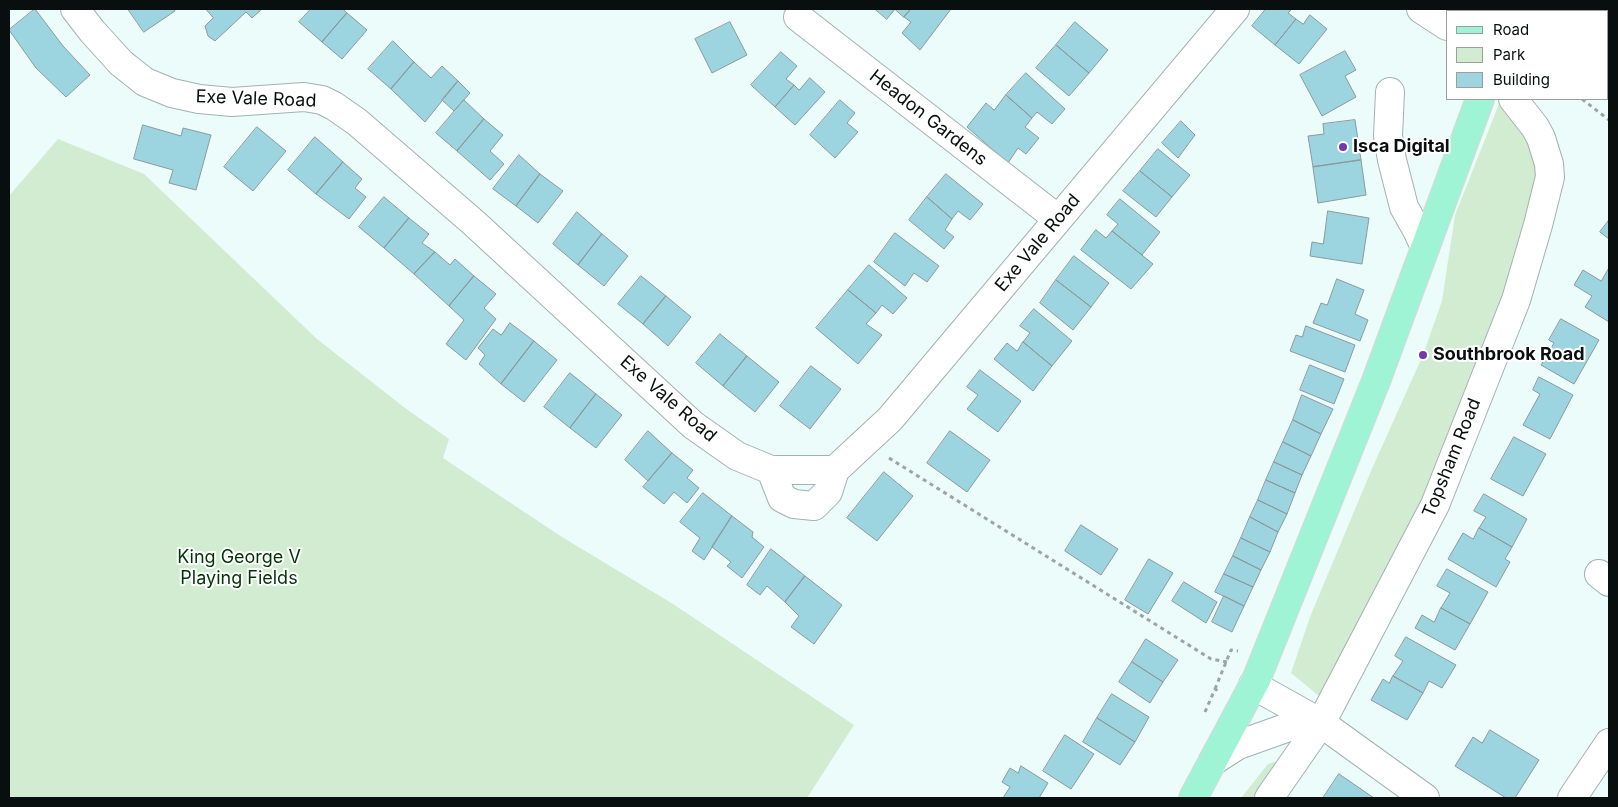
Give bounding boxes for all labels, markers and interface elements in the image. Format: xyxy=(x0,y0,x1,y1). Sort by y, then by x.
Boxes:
legend xyxy=(1446,10,1608,100)
text: Road xyxy=(1493,20,1529,39)
text: Park xyxy=(1493,45,1525,64)
street label: Headon Gardens xyxy=(865,65,991,171)
text: Building xyxy=(1493,70,1550,89)
street label: Exe Vale Road xyxy=(195,86,317,112)
place label: Isca Digital xyxy=(1353,136,1450,158)
marker: Isca Digital xyxy=(1337,141,1349,153)
street label: Exe Vale Road xyxy=(991,190,1085,296)
place label: Southbrook Road xyxy=(1433,344,1585,366)
marker: Southbrook Road xyxy=(1417,349,1429,361)
street label: Exe Vale Road xyxy=(615,351,721,447)
street label: Topsham Road xyxy=(1418,395,1486,521)
park label: King George V Playing Fields xyxy=(177,547,301,590)

